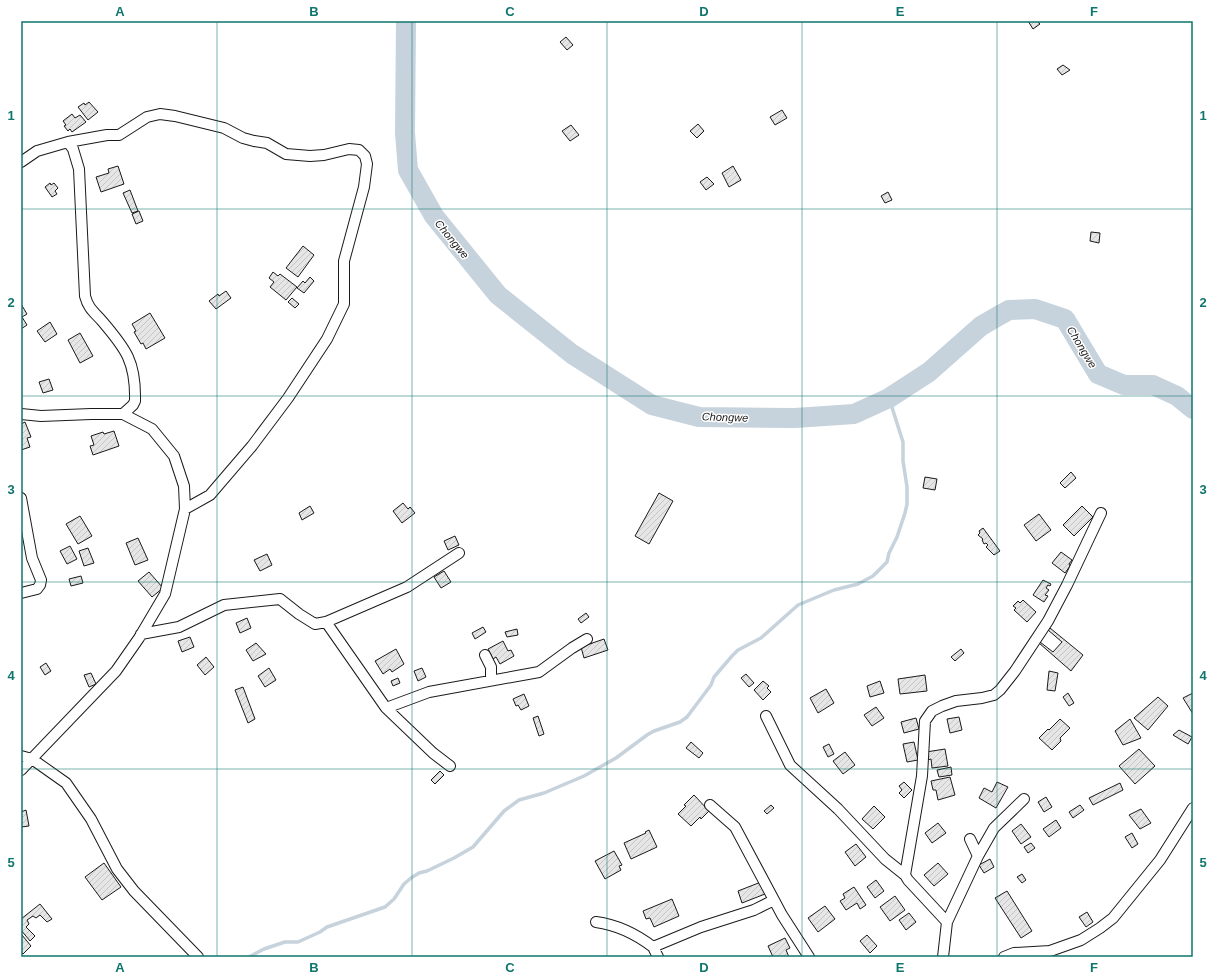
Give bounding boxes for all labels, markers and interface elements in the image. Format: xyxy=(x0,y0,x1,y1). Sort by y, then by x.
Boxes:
text: A xyxy=(115,4,125,19)
text: B xyxy=(309,4,319,19)
text: C xyxy=(505,4,515,19)
text: D xyxy=(699,4,709,19)
text: E xyxy=(896,4,905,19)
text: F xyxy=(1090,4,1098,19)
text: 1 xyxy=(7,108,15,123)
text: 1 xyxy=(1199,108,1207,123)
water label: Chongwe xyxy=(433,217,471,261)
text: 2 xyxy=(7,295,15,310)
text: 2 xyxy=(1199,295,1207,310)
water label: Chongwe xyxy=(1065,324,1099,370)
water label: Chongwe xyxy=(702,410,748,424)
text: 3 xyxy=(7,482,15,497)
text: 3 xyxy=(1199,482,1207,497)
text: 4 xyxy=(7,668,15,683)
text: 4 xyxy=(1199,668,1207,683)
text: 5 xyxy=(7,855,15,870)
text: 5 xyxy=(1199,855,1207,870)
text: A xyxy=(115,960,125,975)
text: B xyxy=(309,960,319,975)
text: C xyxy=(505,960,515,975)
text: D xyxy=(699,960,709,975)
text: E xyxy=(896,960,905,975)
text: F xyxy=(1090,960,1098,975)

